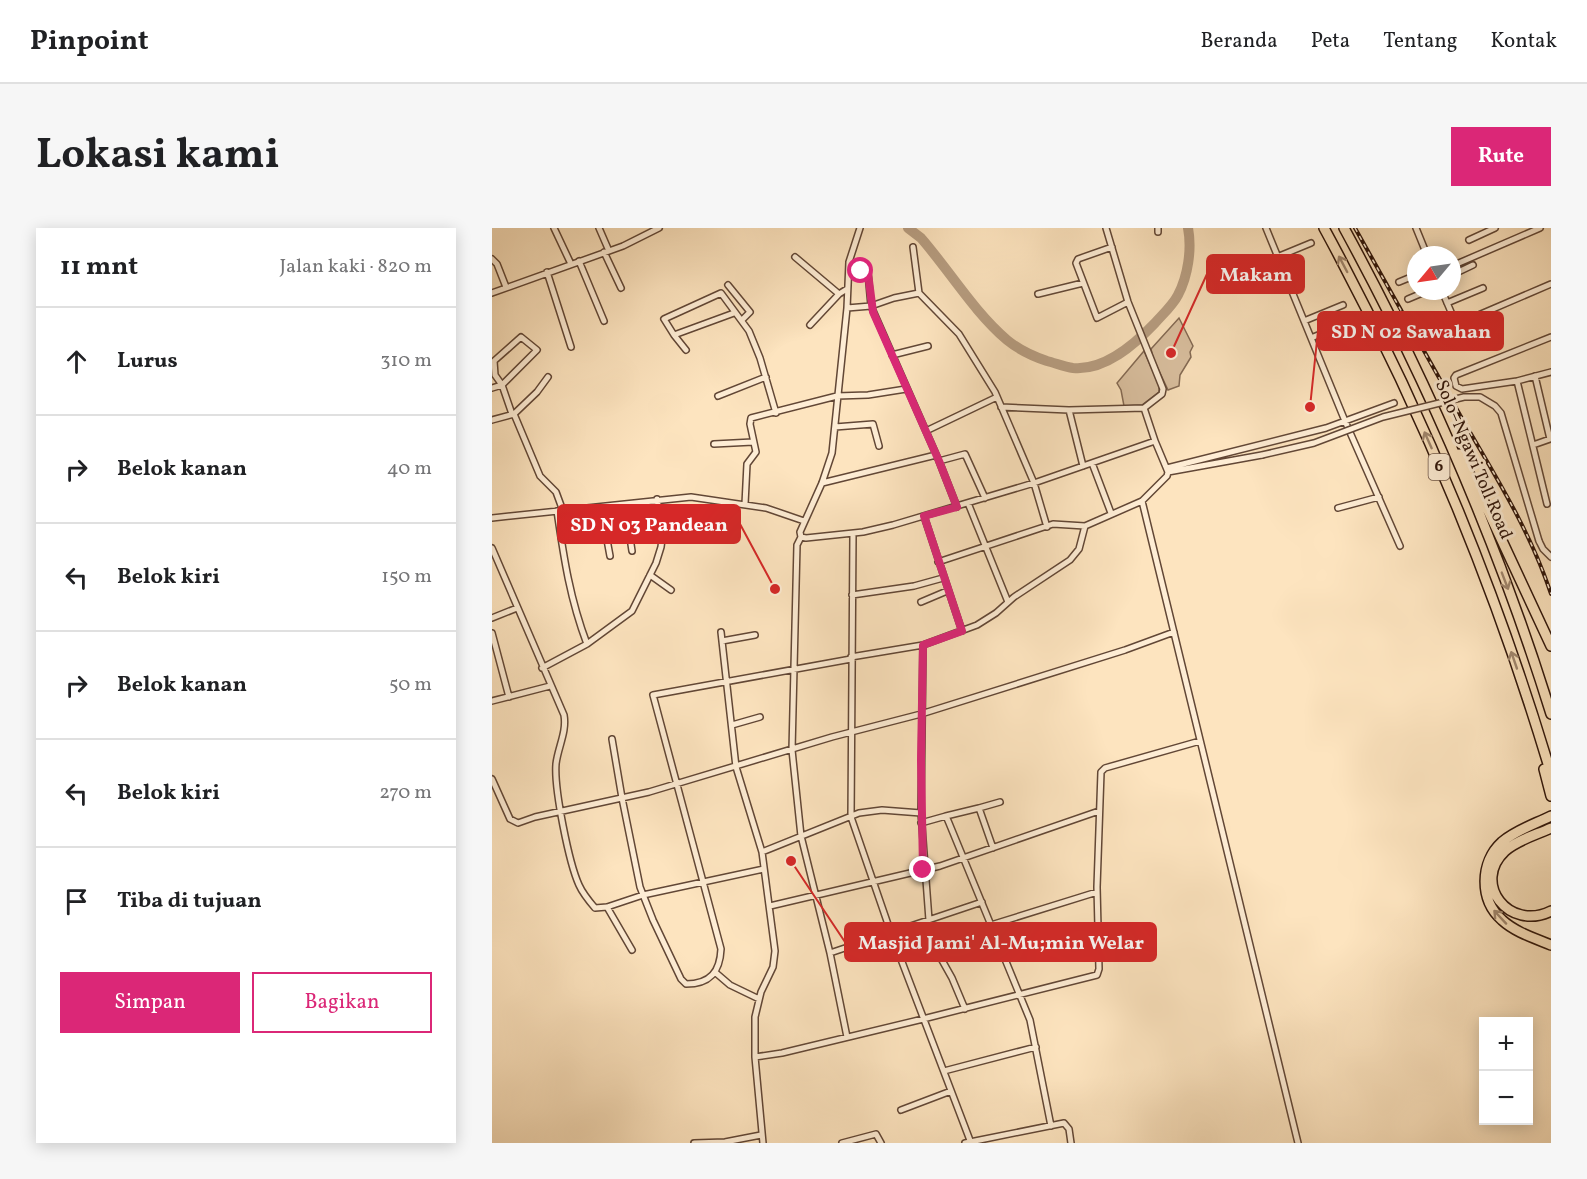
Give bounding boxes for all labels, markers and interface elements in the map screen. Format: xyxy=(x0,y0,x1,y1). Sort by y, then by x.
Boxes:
text: Pinpoint xyxy=(30,22,148,61)
text: Beranda xyxy=(1200,27,1278,56)
text: Peta xyxy=(1311,27,1350,56)
text: Tentang xyxy=(1383,27,1458,56)
text: Kontak xyxy=(1491,27,1557,56)
text: Lokasi kami xyxy=(36,127,280,186)
button: Rute xyxy=(1451,127,1551,186)
north arrow xyxy=(1407,246,1461,300)
text: 11 mnt xyxy=(60,249,138,285)
text: Jalan kaki · 820 m xyxy=(279,253,432,281)
callout: Makam xyxy=(1207,255,1304,293)
one-way arrow xyxy=(1337,256,1349,273)
route start xyxy=(847,257,873,283)
text: Makam xyxy=(1220,262,1292,290)
callout: SD N 02 Sawahan xyxy=(1318,312,1503,350)
text: SD N 02 Sawahan xyxy=(1331,319,1491,347)
icon: ahead xyxy=(60,345,93,378)
text: Lurus xyxy=(117,346,178,377)
text: 310 m xyxy=(380,347,432,375)
street label: Solo–Ngawi Toll Road xyxy=(1428,376,1518,544)
one-way arrow xyxy=(1421,431,1433,449)
icon: right xyxy=(60,453,93,486)
text: Belok kanan xyxy=(117,454,247,485)
road number: 6 xyxy=(1428,454,1450,480)
text: 40 m xyxy=(387,455,432,483)
callout: SD N 03 Pandean xyxy=(558,505,740,543)
text: SD N 03 Pandean xyxy=(570,512,728,540)
icon: left xyxy=(60,561,93,594)
text: Belok kiri xyxy=(117,562,220,593)
text: 150 m xyxy=(381,563,432,591)
one-way arrow xyxy=(1500,571,1511,589)
one-way arrow xyxy=(1508,651,1519,670)
icon: right xyxy=(60,669,93,702)
text: Belok kanan xyxy=(117,670,247,701)
text: 50 m xyxy=(389,671,432,699)
icon: left xyxy=(60,777,93,810)
text: Belok kiri xyxy=(117,778,220,809)
text: 270 m xyxy=(379,779,432,807)
route end xyxy=(909,856,935,882)
icon: arrive xyxy=(60,885,93,918)
text: Tiba di tujuan xyxy=(117,886,262,917)
one-way arrow xyxy=(1494,910,1508,925)
callout: Masjid Jami' Al-Mu;min Welar xyxy=(845,923,1156,961)
text: Masjid Jami' Al-Mu;min Welar xyxy=(858,930,1145,958)
button: Simpan xyxy=(60,972,240,1033)
button: Bagikan xyxy=(252,972,432,1033)
map controls xyxy=(1479,1017,1533,1125)
button: + xyxy=(1479,1017,1533,1071)
button: − xyxy=(1479,1071,1533,1125)

